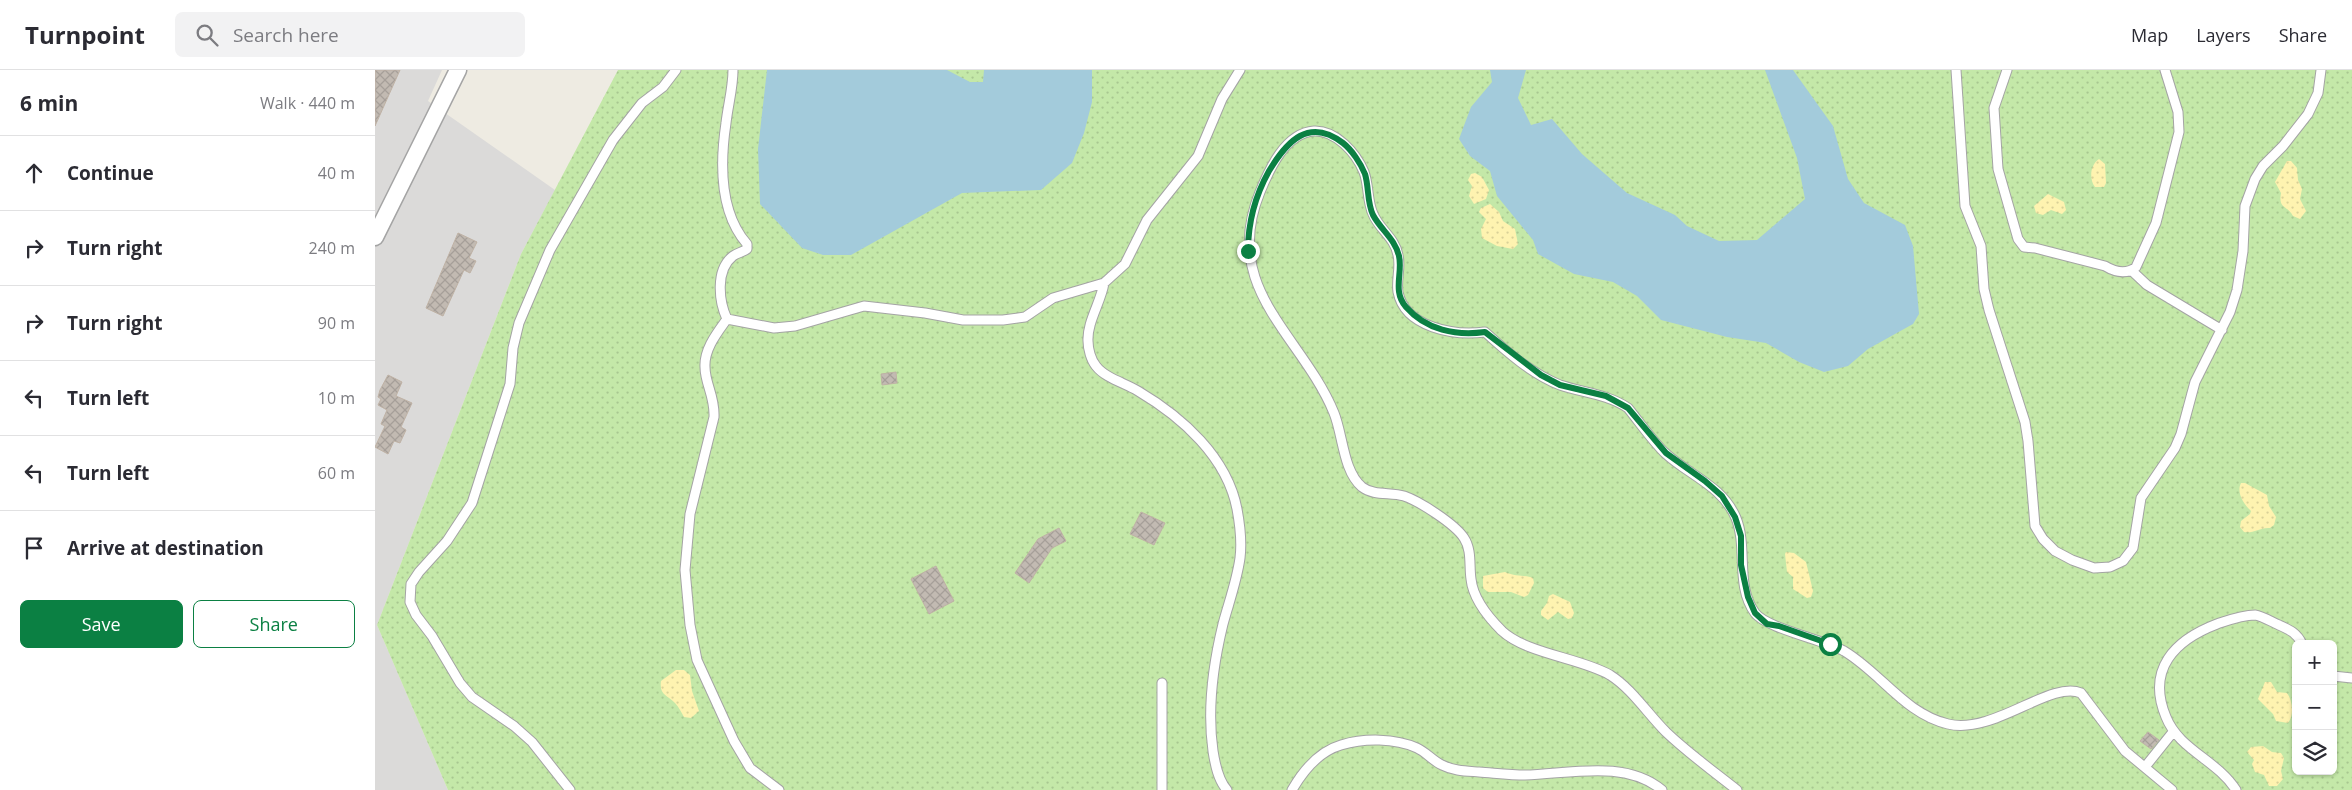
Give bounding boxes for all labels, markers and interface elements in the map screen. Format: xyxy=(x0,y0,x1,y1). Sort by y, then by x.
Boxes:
search box xyxy=(175,12,525,57)
text: Turnpoint xyxy=(25,18,145,51)
icon: search xyxy=(193,21,221,49)
text: Search here xyxy=(233,22,339,48)
text: Map xyxy=(2131,23,2168,47)
text: Layers xyxy=(2196,23,2251,47)
text: Share xyxy=(2279,23,2327,47)
text: 6 min xyxy=(20,89,78,117)
text: Walk · 440 m xyxy=(260,92,355,114)
icon: ahead xyxy=(20,159,48,187)
text: Continue xyxy=(67,160,154,186)
text: 40 m xyxy=(318,162,355,184)
icon: right xyxy=(20,234,48,262)
text: Turn right xyxy=(67,235,162,261)
text: 240 m xyxy=(309,237,355,259)
route end xyxy=(1237,240,1260,263)
icon: right xyxy=(20,309,48,337)
text: Turn right xyxy=(67,310,162,336)
text: 90 m xyxy=(318,312,355,334)
icon: left xyxy=(20,384,48,412)
text: Turn left xyxy=(67,385,149,411)
text: 10 m xyxy=(318,387,355,409)
icon: left xyxy=(20,459,48,487)
text: Turn left xyxy=(67,460,149,486)
text: 60 m xyxy=(318,462,355,484)
icon: arrive xyxy=(20,534,48,562)
text: Arrive at destination xyxy=(67,535,264,561)
button: Save xyxy=(20,600,183,648)
button: Share xyxy=(193,600,355,648)
route start xyxy=(1819,633,1842,656)
map controls xyxy=(2292,640,2337,775)
button: + xyxy=(2292,640,2337,685)
button: − xyxy=(2292,685,2337,730)
button: layers xyxy=(2292,730,2337,775)

